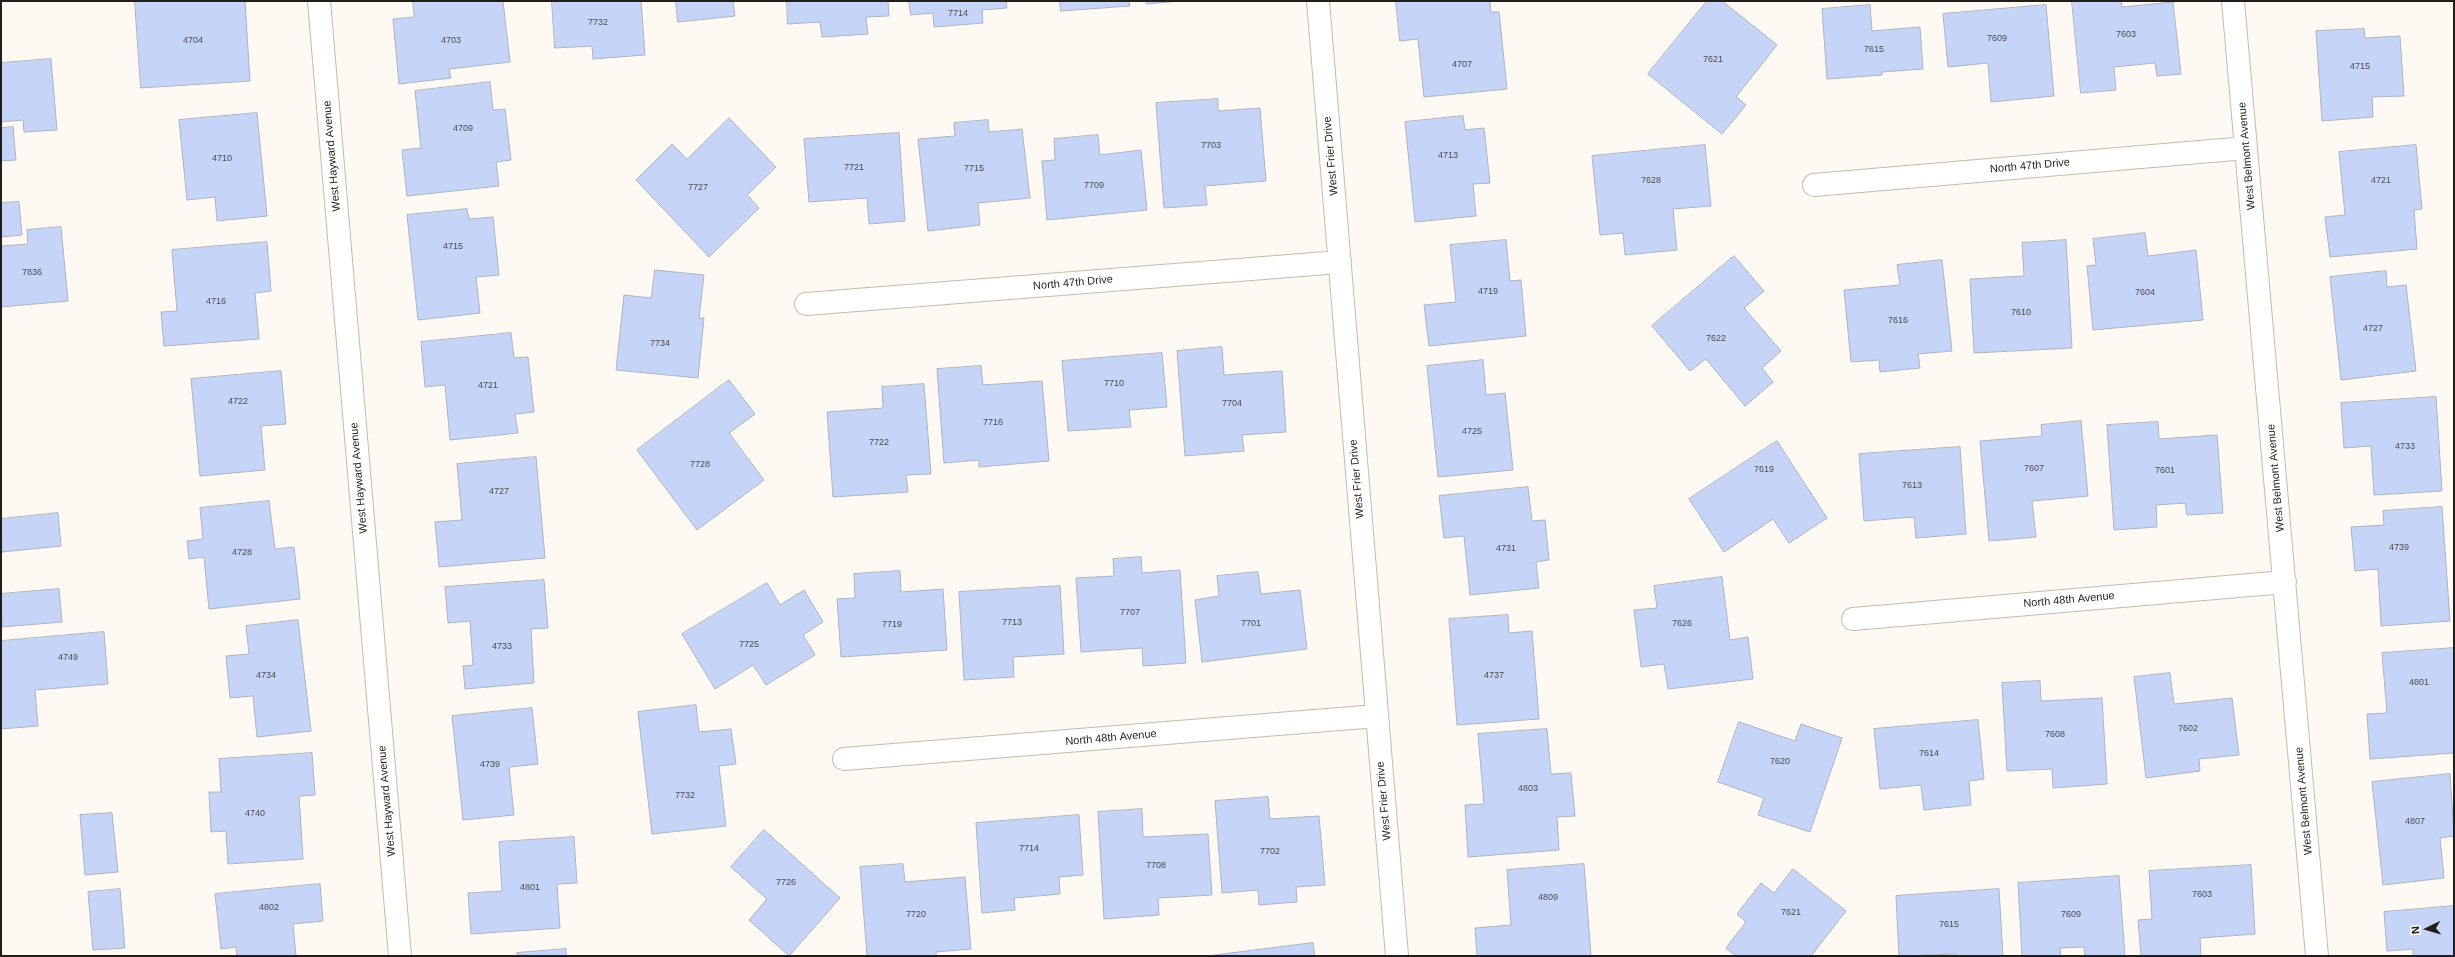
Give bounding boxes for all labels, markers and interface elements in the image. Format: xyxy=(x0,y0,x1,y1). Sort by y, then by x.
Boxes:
house number: 7714 xyxy=(948,9,968,19)
house number: 7732 xyxy=(588,18,608,28)
house number: 7603 xyxy=(2116,30,2136,40)
house number: 7609 xyxy=(1987,34,2007,44)
house number: 4704 xyxy=(183,36,203,46)
house number: 4703 xyxy=(441,36,461,46)
house number: 7615 xyxy=(1864,45,1884,55)
house number: 7621 xyxy=(1703,55,1723,65)
house number: 4707 xyxy=(1452,60,1472,70)
house number: 4715 xyxy=(2350,62,2370,72)
street label: West Hayward Avenue xyxy=(321,100,343,212)
street label: West Belmont Avenue xyxy=(2236,101,2258,211)
street label: West Frier Drive xyxy=(1321,116,1341,196)
house number: 4709 xyxy=(453,124,473,134)
house number: 7703 xyxy=(1201,141,1221,151)
house number: 4713 xyxy=(1438,151,1458,161)
house number: 4710 xyxy=(212,154,232,164)
street label: North 47th Drive xyxy=(1990,156,2070,176)
house number: 7721 xyxy=(844,163,864,173)
house number: 7715 xyxy=(964,164,984,174)
house number: 7628 xyxy=(1641,176,1661,186)
house number: 4721 xyxy=(2371,176,2391,186)
house number: 7709 xyxy=(1084,181,1104,191)
house number: 7727 xyxy=(688,183,708,193)
house number: 4715 xyxy=(443,242,463,252)
house number: 7836 xyxy=(22,268,42,278)
street label: North 47th Drive xyxy=(1033,273,1113,293)
house number: 4719 xyxy=(1478,287,1498,297)
house number: 7604 xyxy=(2135,288,2155,298)
house number: 4716 xyxy=(206,297,226,307)
house number: 7610 xyxy=(2011,308,2031,318)
house number: 7616 xyxy=(1888,316,1908,326)
house number: 4727 xyxy=(2363,324,2383,334)
house number: 7622 xyxy=(1706,334,1726,344)
house number: 7734 xyxy=(650,339,670,349)
house number: 7710 xyxy=(1104,379,1124,389)
house number: 4721 xyxy=(478,381,498,391)
house number: 4722 xyxy=(228,397,248,407)
house number: 7704 xyxy=(1222,399,1242,409)
house number: 7716 xyxy=(983,418,1003,428)
street label: West Hayward Avenue xyxy=(348,422,370,534)
street label: West Belmont Avenue xyxy=(2265,423,2287,533)
house number: 4725 xyxy=(1462,427,1482,437)
house number: 7722 xyxy=(869,438,889,448)
street label: West Frier Drive xyxy=(1347,439,1367,519)
house number: 4733 xyxy=(2395,442,2415,452)
house number: 7728 xyxy=(690,460,710,470)
house number: 7607 xyxy=(2024,464,2044,474)
house number: 7619 xyxy=(1754,465,1774,475)
house number: 7601 xyxy=(2155,466,2175,476)
house number: 7613 xyxy=(1902,481,1922,491)
house number: 4727 xyxy=(489,487,509,497)
house number: 4739 xyxy=(2389,543,2409,553)
house number: 4731 xyxy=(1496,544,1516,554)
house number: 4728 xyxy=(232,548,252,558)
street label: North 48th Avenue xyxy=(2023,589,2115,611)
house number: 7707 xyxy=(1120,608,1140,618)
house number: 7713 xyxy=(1002,618,1022,628)
house number: 7701 xyxy=(1241,619,1261,629)
house number: 7626 xyxy=(1672,619,1692,629)
house number: 7719 xyxy=(882,620,902,630)
house number: 7725 xyxy=(739,640,759,650)
house number: 4733 xyxy=(492,642,512,652)
house number: 4749 xyxy=(58,653,78,663)
house number: 4734 xyxy=(256,671,276,681)
house number: 4737 xyxy=(1484,671,1504,681)
house number: 4801 xyxy=(2409,678,2429,688)
house number: 7602 xyxy=(2178,724,2198,734)
street label: North 48th Avenue xyxy=(1065,727,1157,749)
house number: 7608 xyxy=(2045,730,2065,740)
street label: West Hayward Avenue xyxy=(376,745,398,857)
street label: West Belmont Avenue xyxy=(2293,746,2315,856)
house number: 7614 xyxy=(1919,749,1939,759)
house number: 7620 xyxy=(1770,757,1790,767)
house number: 4739 xyxy=(480,760,500,770)
street label: West Frier Drive xyxy=(1374,761,1394,841)
house number: 4803 xyxy=(1518,784,1538,794)
house number: 7732 xyxy=(675,791,695,801)
house number: 4740 xyxy=(245,809,265,819)
house number: 4807 xyxy=(2405,817,2425,827)
house number: 7714 xyxy=(1019,844,1039,854)
house number: 7702 xyxy=(1260,847,1280,857)
house number: 7708 xyxy=(1146,861,1166,871)
house number: 7726 xyxy=(776,878,796,888)
house number: 4801 xyxy=(520,883,540,893)
house number: 7603 xyxy=(2192,890,2212,900)
house number: 4809 xyxy=(1538,893,1558,903)
house number: 4802 xyxy=(259,903,279,913)
house number: 7621 xyxy=(1781,908,1801,918)
north arrow xyxy=(2407,909,2447,949)
house number: 7720 xyxy=(906,910,926,920)
house number: 7609 xyxy=(2061,910,2081,920)
house number: 7615 xyxy=(1939,920,1959,930)
text: N xyxy=(2409,926,2421,935)

